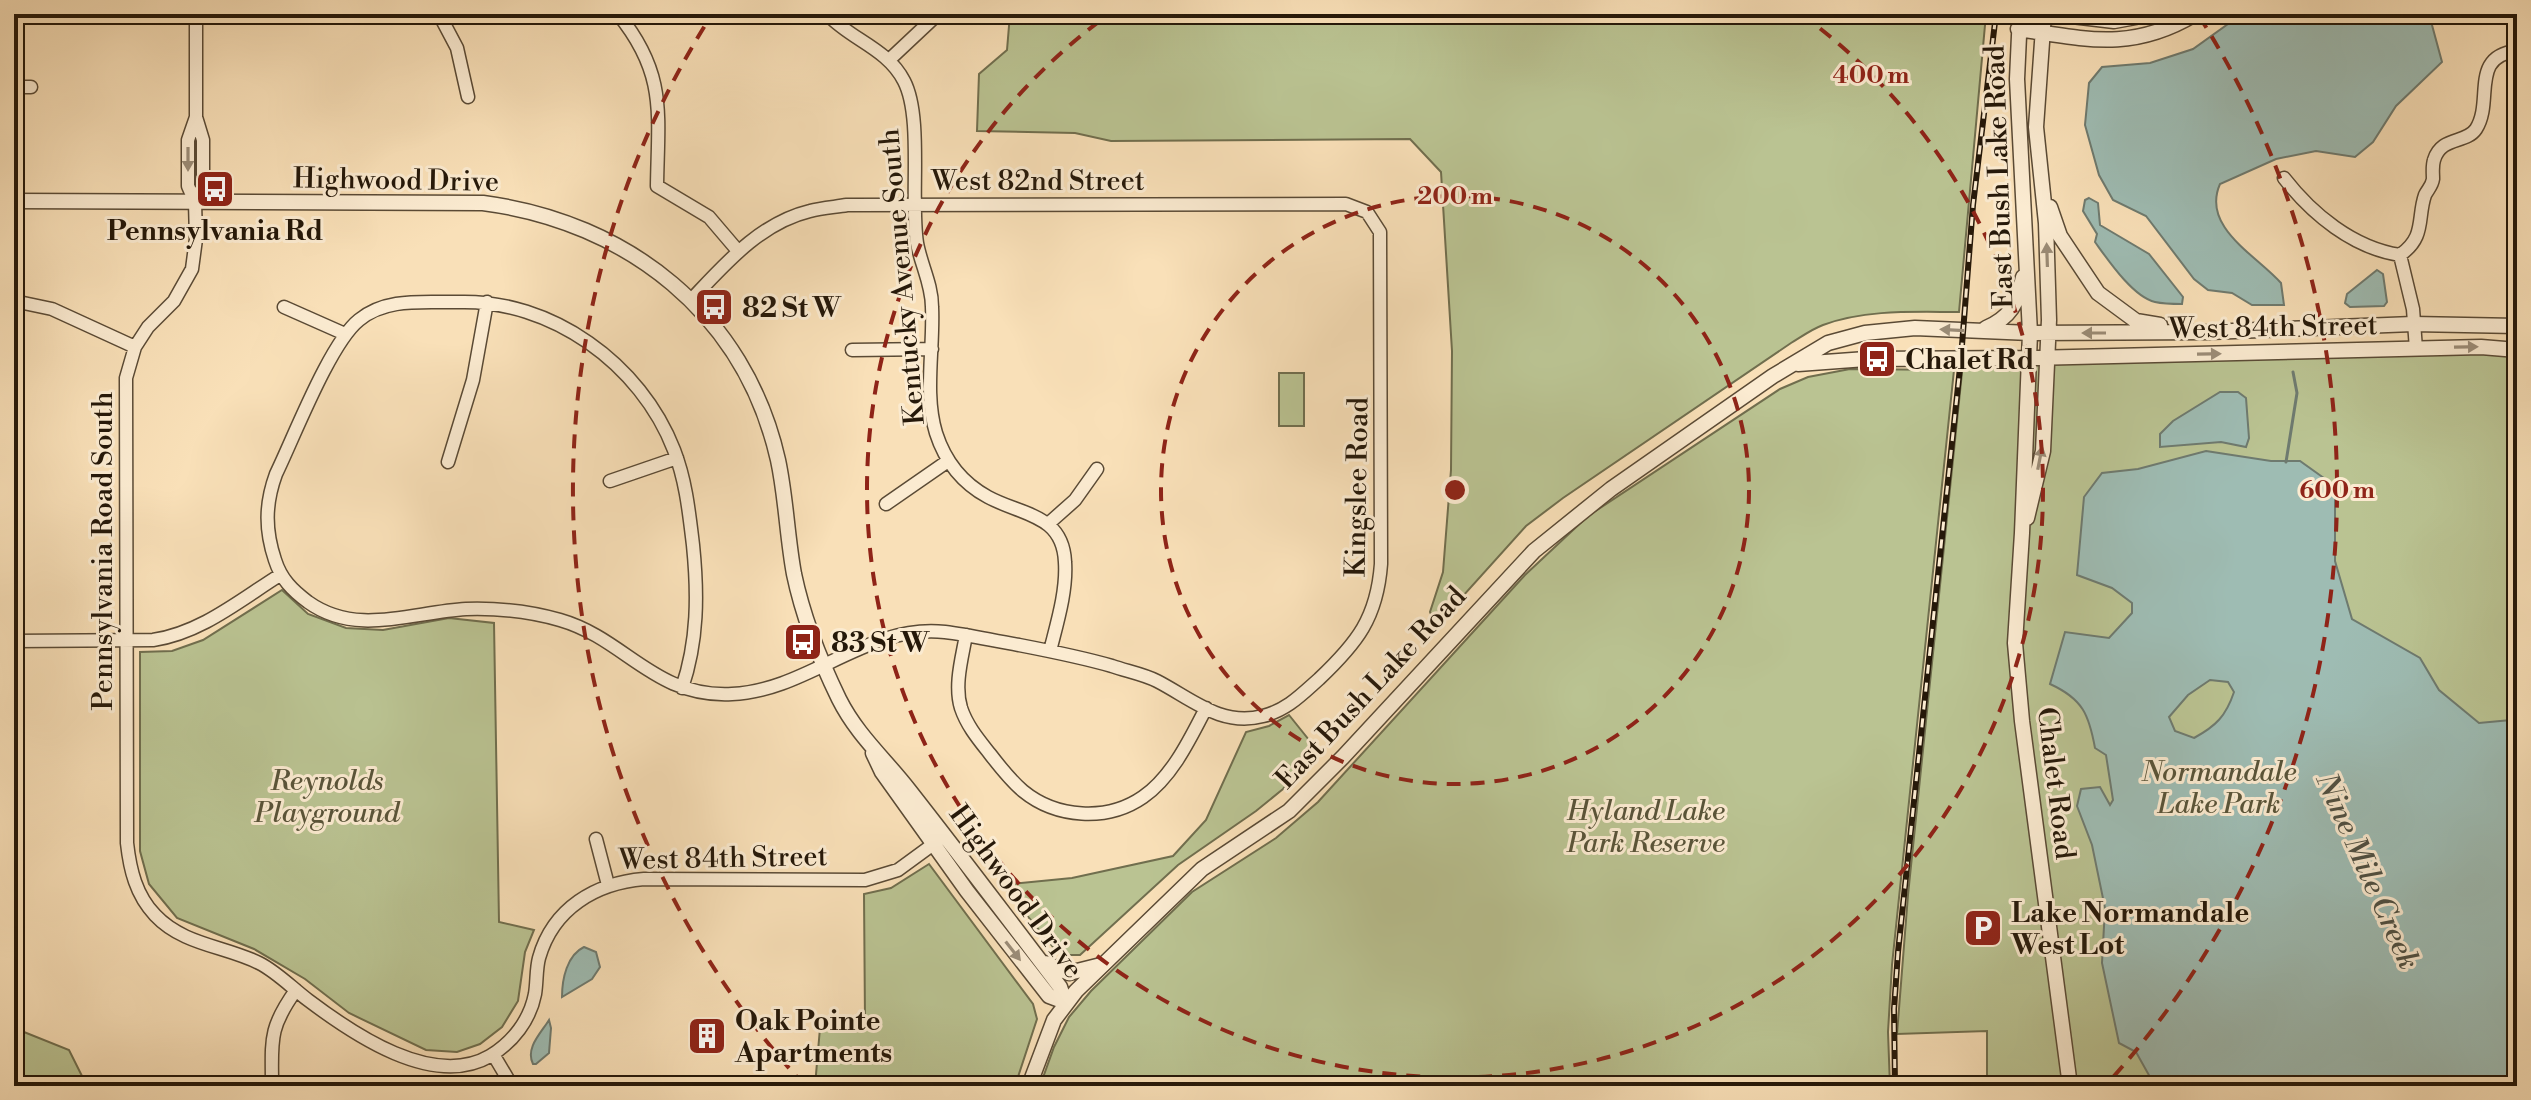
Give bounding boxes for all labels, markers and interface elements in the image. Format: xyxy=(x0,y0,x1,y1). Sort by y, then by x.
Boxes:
street label: East Bush Lake Road xyxy=(1977,44,2022,309)
text: 400 m xyxy=(1833,61,1909,91)
street label: Kentucky Avenue South xyxy=(872,127,933,427)
one-way arrow xyxy=(182,147,194,172)
street label: Highwood Drive xyxy=(293,161,499,200)
street label: West 82nd Street xyxy=(930,164,1145,199)
bus stop icon: Pennsylvania Rd xyxy=(194,168,236,210)
text: 200 m xyxy=(1417,182,1493,212)
place label: Pennsylvania Rd xyxy=(107,214,324,249)
one-way arrow xyxy=(2041,242,2053,267)
bus stop icon: 82 St W xyxy=(693,286,735,328)
place label: 82 St W xyxy=(742,291,842,326)
street label: West 84th Street xyxy=(2167,308,2378,347)
one-way arrow xyxy=(1939,323,1964,336)
one-way arrow xyxy=(2081,327,2106,339)
bus stop icon: Chalet Rd xyxy=(1856,338,1898,380)
one-way arrow xyxy=(2454,341,2479,354)
place label: Chalet Rd xyxy=(1905,343,2035,378)
one-way arrow xyxy=(2197,347,2222,360)
street label: Pennsylvania Road South xyxy=(86,391,121,711)
street label: Kingslee Road xyxy=(1338,396,1377,578)
one-way arrow xyxy=(2035,445,2047,470)
centre of rings xyxy=(1441,476,1469,504)
text: 600 m xyxy=(2299,476,2375,506)
street label: East Bush Lake Road xyxy=(1268,579,1474,796)
bus stop icon: 83 St W xyxy=(782,621,824,663)
place label: 83 St W xyxy=(831,626,931,661)
street label: Chalet Road xyxy=(2029,705,2082,861)
park label: Normandale Lake Park xyxy=(2140,755,2297,822)
park label: Reynolds Playground xyxy=(254,764,401,831)
water label: Nine Mile Creek xyxy=(2306,766,2427,976)
park label: Hyland Lake Park Reserve xyxy=(1566,794,1725,861)
street label: Highwood Drive xyxy=(941,798,1091,986)
street label: West 84th Street xyxy=(617,839,828,878)
place label: Lake Normandale West Lot xyxy=(2010,896,2249,963)
parking icon: Lake Normandale West Lot xyxy=(1962,907,2004,949)
one-way arrow xyxy=(1005,941,1021,961)
place label: Oak Pointe Apartments xyxy=(734,1004,892,1071)
building icon: Oak Pointe Apartments xyxy=(686,1015,728,1057)

